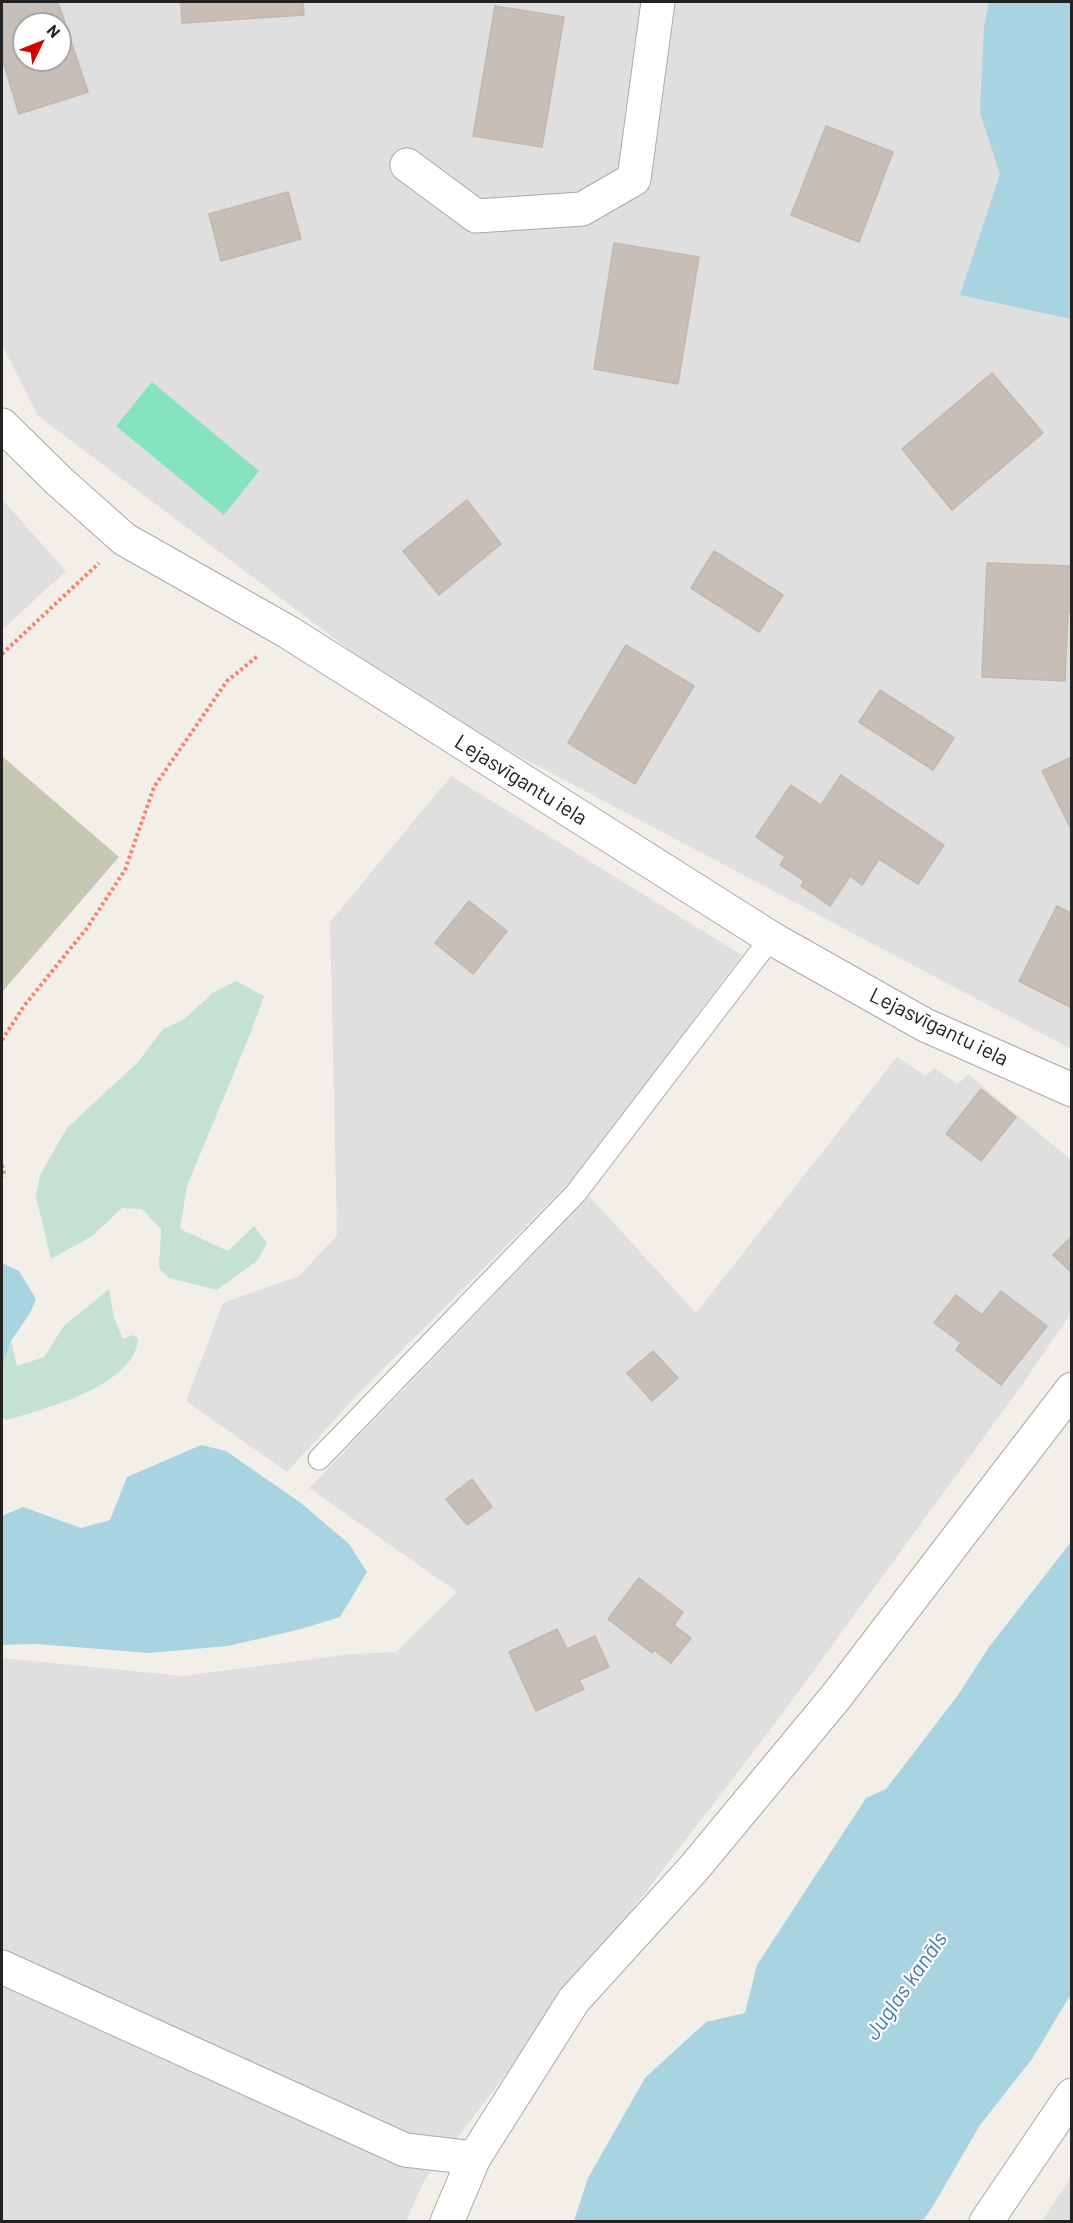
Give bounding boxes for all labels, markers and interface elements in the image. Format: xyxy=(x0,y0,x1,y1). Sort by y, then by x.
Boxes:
north arrow xyxy=(12,12,72,72)
text: N xyxy=(43,20,65,41)
street label: Lejasvīgantu iela xyxy=(450,729,592,831)
street label: Lejasvīgantu iela xyxy=(865,982,1013,1072)
water label: Juglas kanāls xyxy=(859,1927,953,2045)

